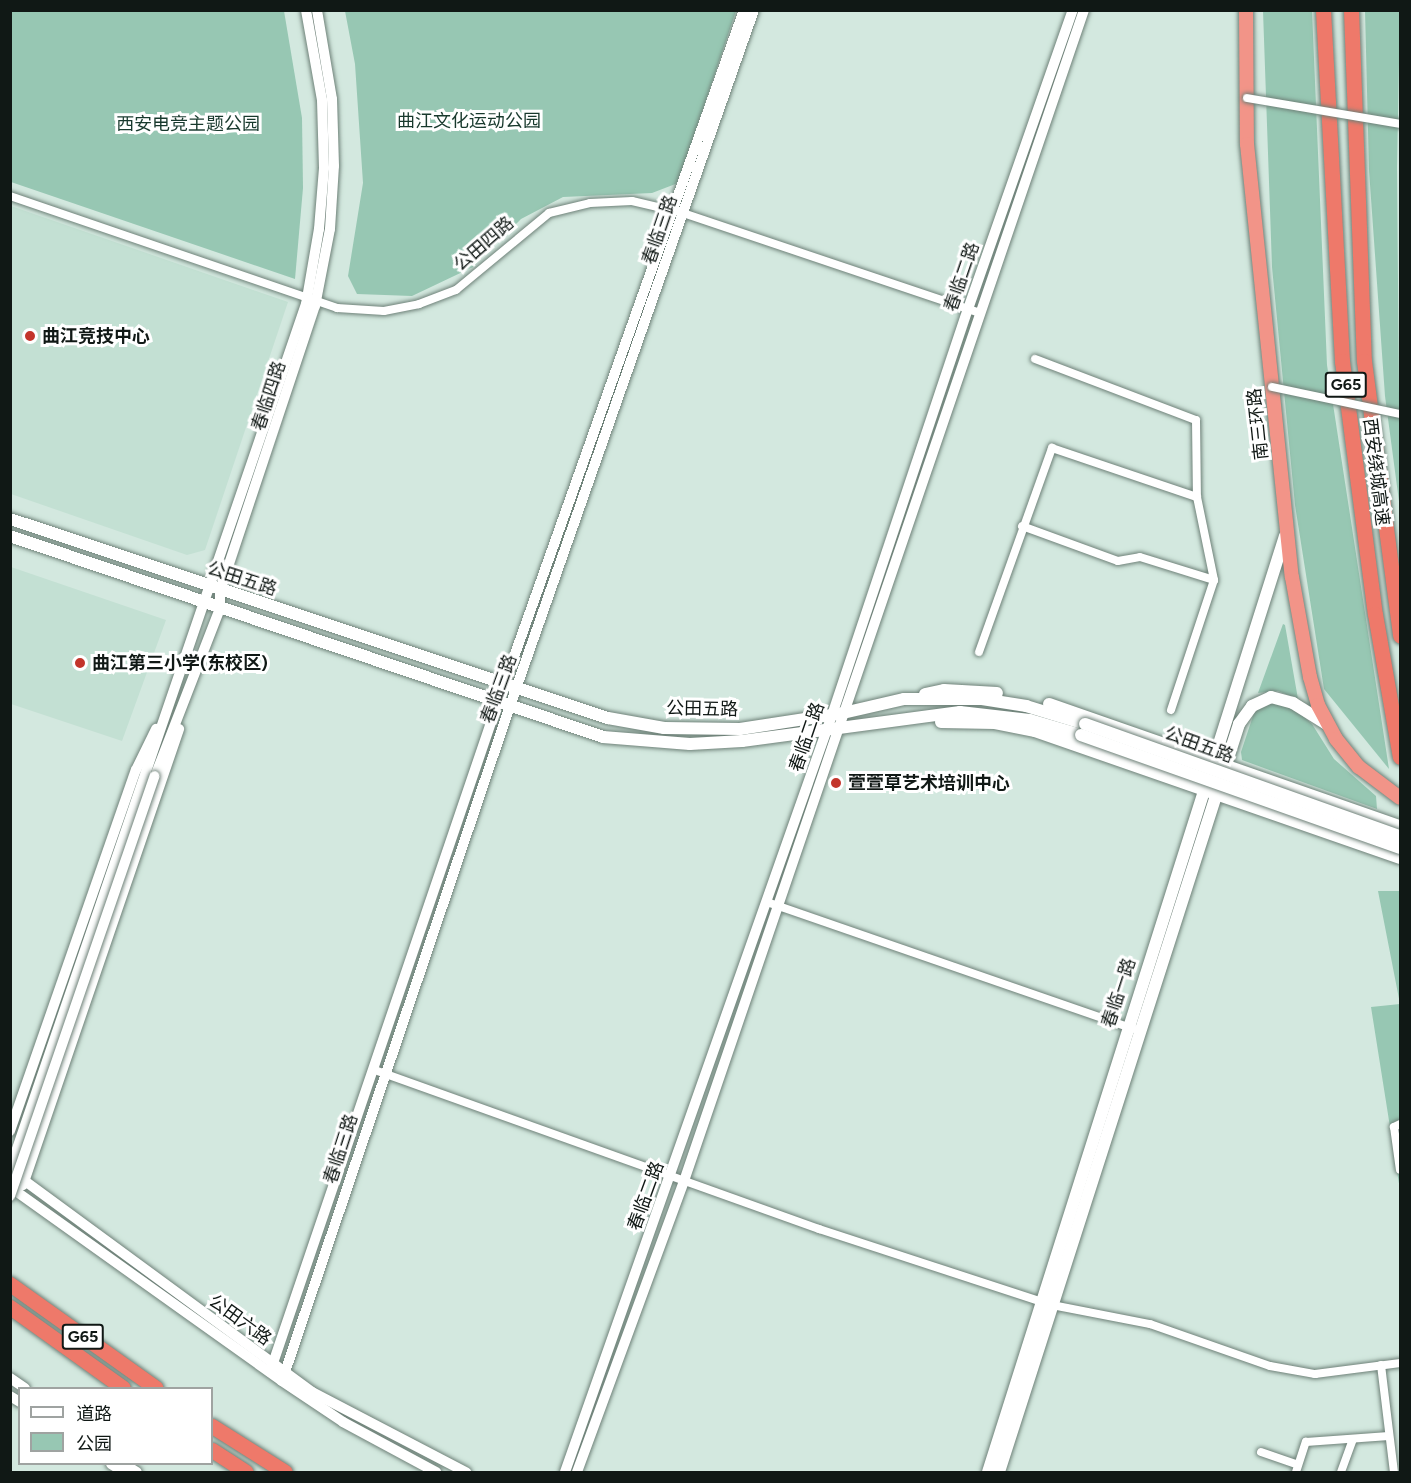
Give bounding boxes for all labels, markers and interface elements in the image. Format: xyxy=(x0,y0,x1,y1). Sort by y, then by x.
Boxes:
park label: 曲江文化运动公园 xyxy=(397,110,541,132)
park label: 西安电竞主题公园 xyxy=(116,113,260,135)
street label: 春临三路 xyxy=(638,192,682,268)
street label: 公田四路 xyxy=(450,212,518,276)
street label: 春临二路 xyxy=(940,239,984,315)
place label: 曲江竞技中心 xyxy=(42,325,150,347)
marker: 曲江竞技中心 xyxy=(23,329,37,343)
street label: 春临四路 xyxy=(248,358,290,434)
road number: G65 xyxy=(1324,372,1368,398)
street label: 南三环路 xyxy=(1243,387,1273,461)
street label: 西安绕城高速 xyxy=(1359,417,1393,527)
street label: 公田五路 xyxy=(204,558,280,600)
street label: 春临三路 xyxy=(477,651,521,727)
place label: 曲江第三小学(东校区) xyxy=(92,652,268,674)
marker: 曲江第三小学(东校区) xyxy=(73,656,87,670)
street label: 公田五路 xyxy=(666,698,738,720)
street label: 春临二路 xyxy=(785,699,829,775)
street label: 公田五路 xyxy=(1161,723,1237,767)
place label: 萱萱草艺术培训中心 xyxy=(848,772,1010,794)
marker: 萱萱草艺术培训中心 xyxy=(829,776,843,790)
street label: 春临一路 xyxy=(1098,955,1140,1031)
street label: 春临三路 xyxy=(320,1111,362,1187)
street label: 春临二路 xyxy=(624,1158,668,1234)
street label: 公田六路 xyxy=(205,1290,275,1350)
road number: G65 xyxy=(60,1324,106,1350)
legend xyxy=(18,1387,213,1465)
text: 道路 xyxy=(76,1403,112,1425)
text: 公园 xyxy=(76,1433,112,1455)

